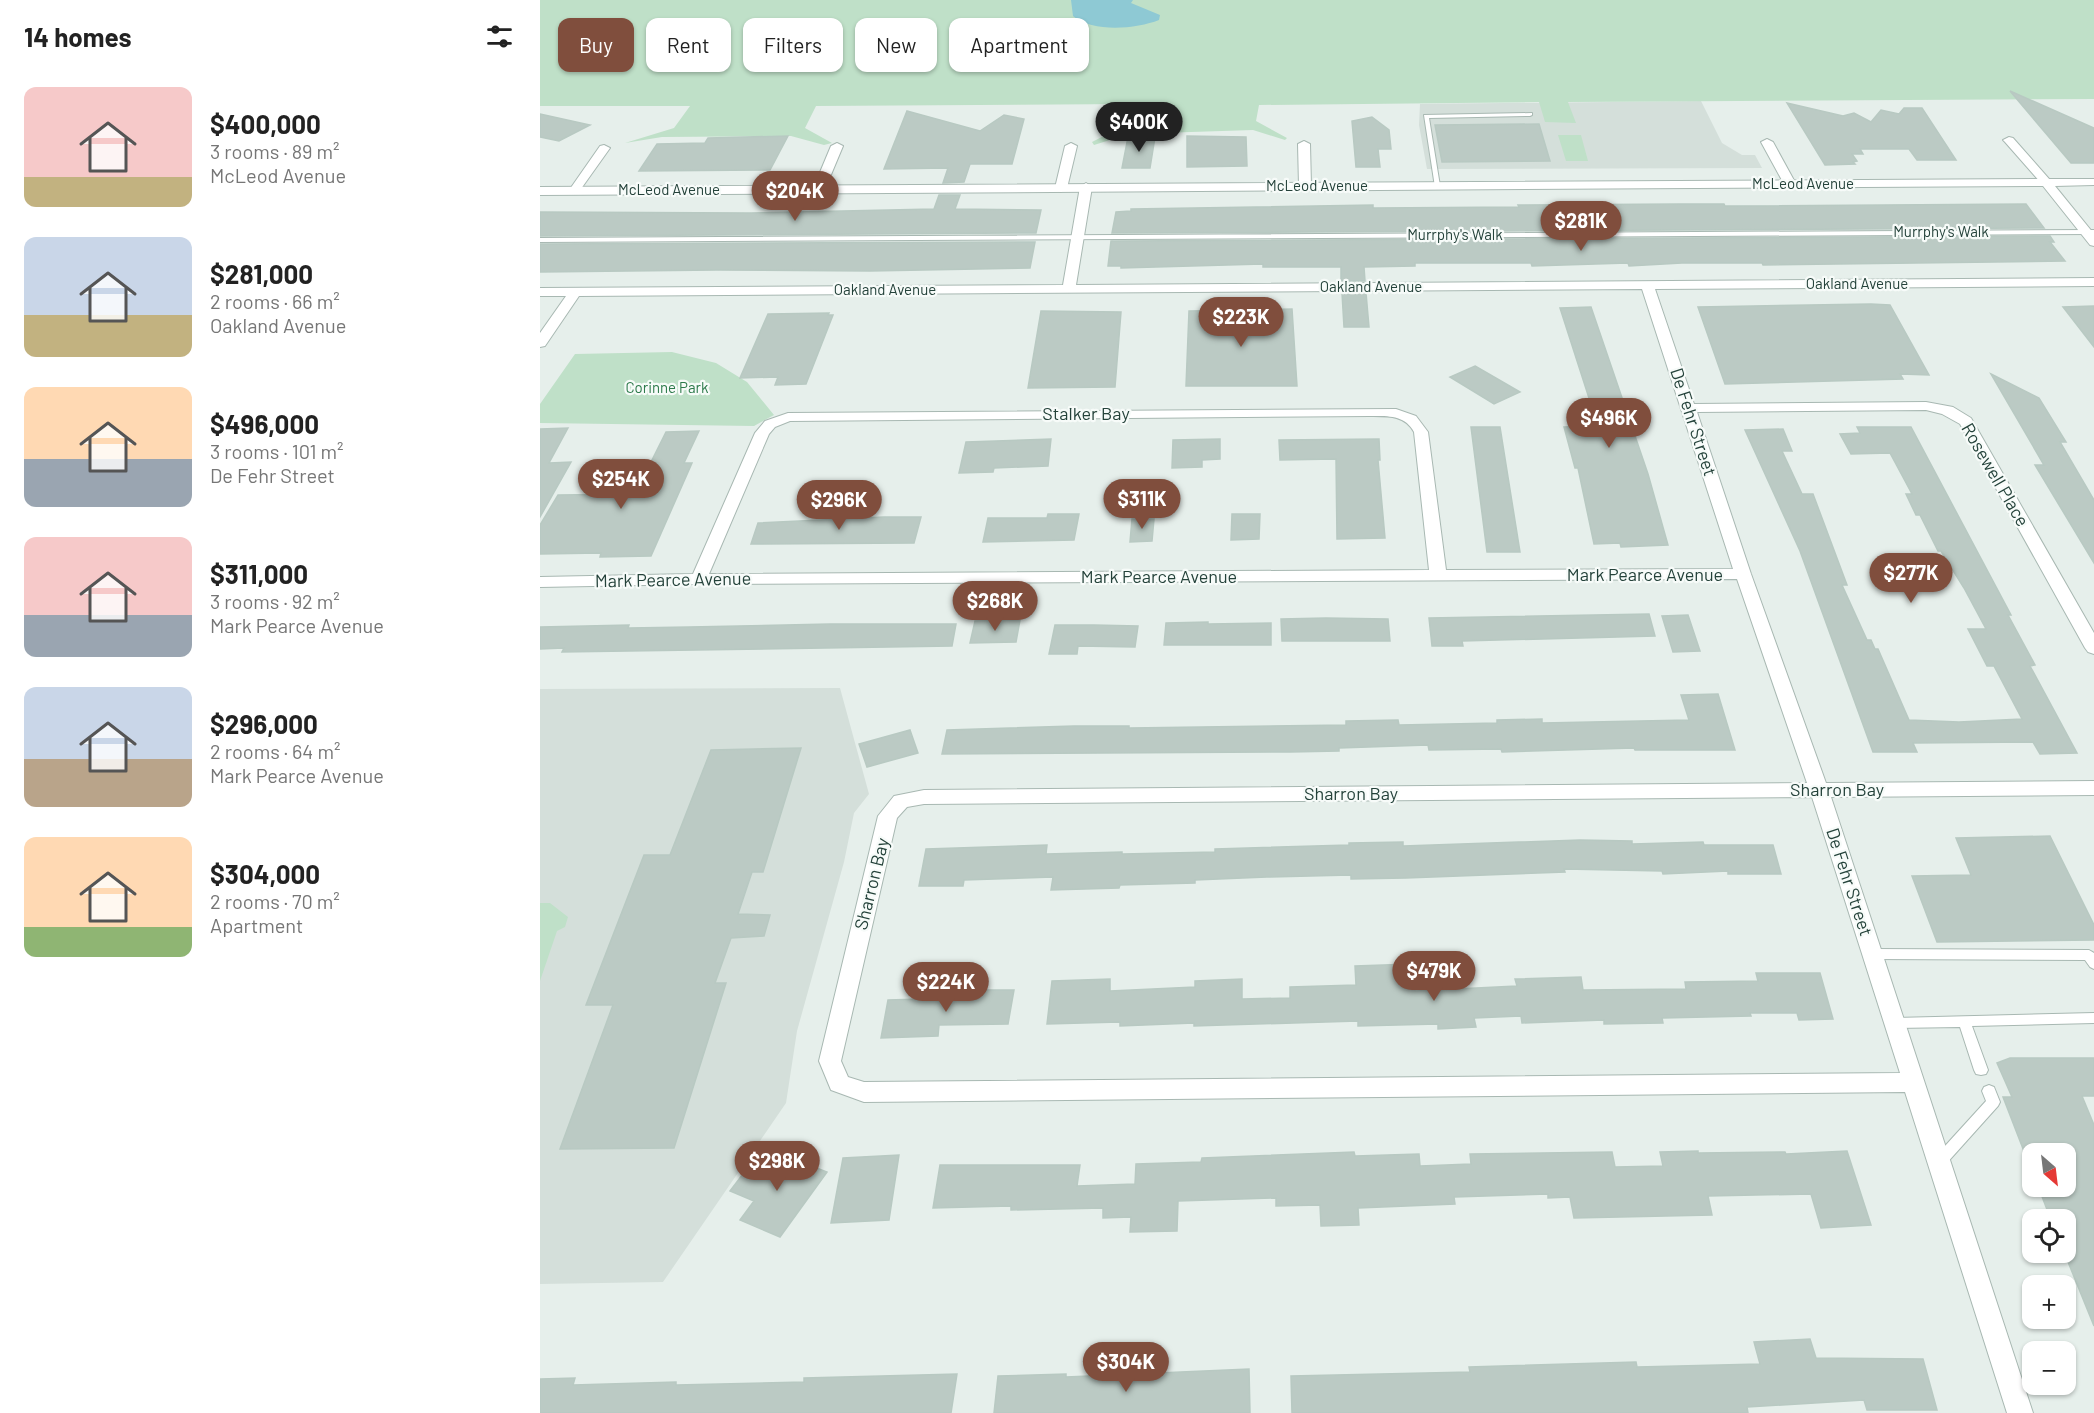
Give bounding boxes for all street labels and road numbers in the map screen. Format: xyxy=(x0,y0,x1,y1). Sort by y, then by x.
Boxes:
street label: McLeod Avenue xyxy=(1752,174,1854,192)
street label: McLeod Avenue xyxy=(1266,176,1368,194)
street label: McLeod Avenue xyxy=(618,180,720,198)
street label: Murrphy's Walk xyxy=(1893,222,1989,240)
street label: Murrphy's Walk xyxy=(1407,225,1503,243)
street label: Oakland Avenue xyxy=(1806,274,1908,292)
street label: Oakland Avenue xyxy=(1320,277,1422,295)
street label: Oakland Avenue xyxy=(834,280,936,298)
street label: De Fehr Street xyxy=(1666,365,1722,479)
street label: Stalker Bay xyxy=(1042,402,1130,424)
street label: Rosewell Place xyxy=(1957,419,2034,530)
street label: Mark Pearce Avenue xyxy=(1567,563,1723,585)
street label: Mark Pearce Avenue xyxy=(1081,565,1237,587)
street label: Mark Pearce Avenue xyxy=(595,567,751,591)
street label: Sharron Bay xyxy=(1790,778,1884,800)
street label: Sharron Bay xyxy=(1304,782,1398,804)
street label: De Fehr Street xyxy=(1822,825,1878,939)
street label: Sharron Bay xyxy=(849,835,893,932)

